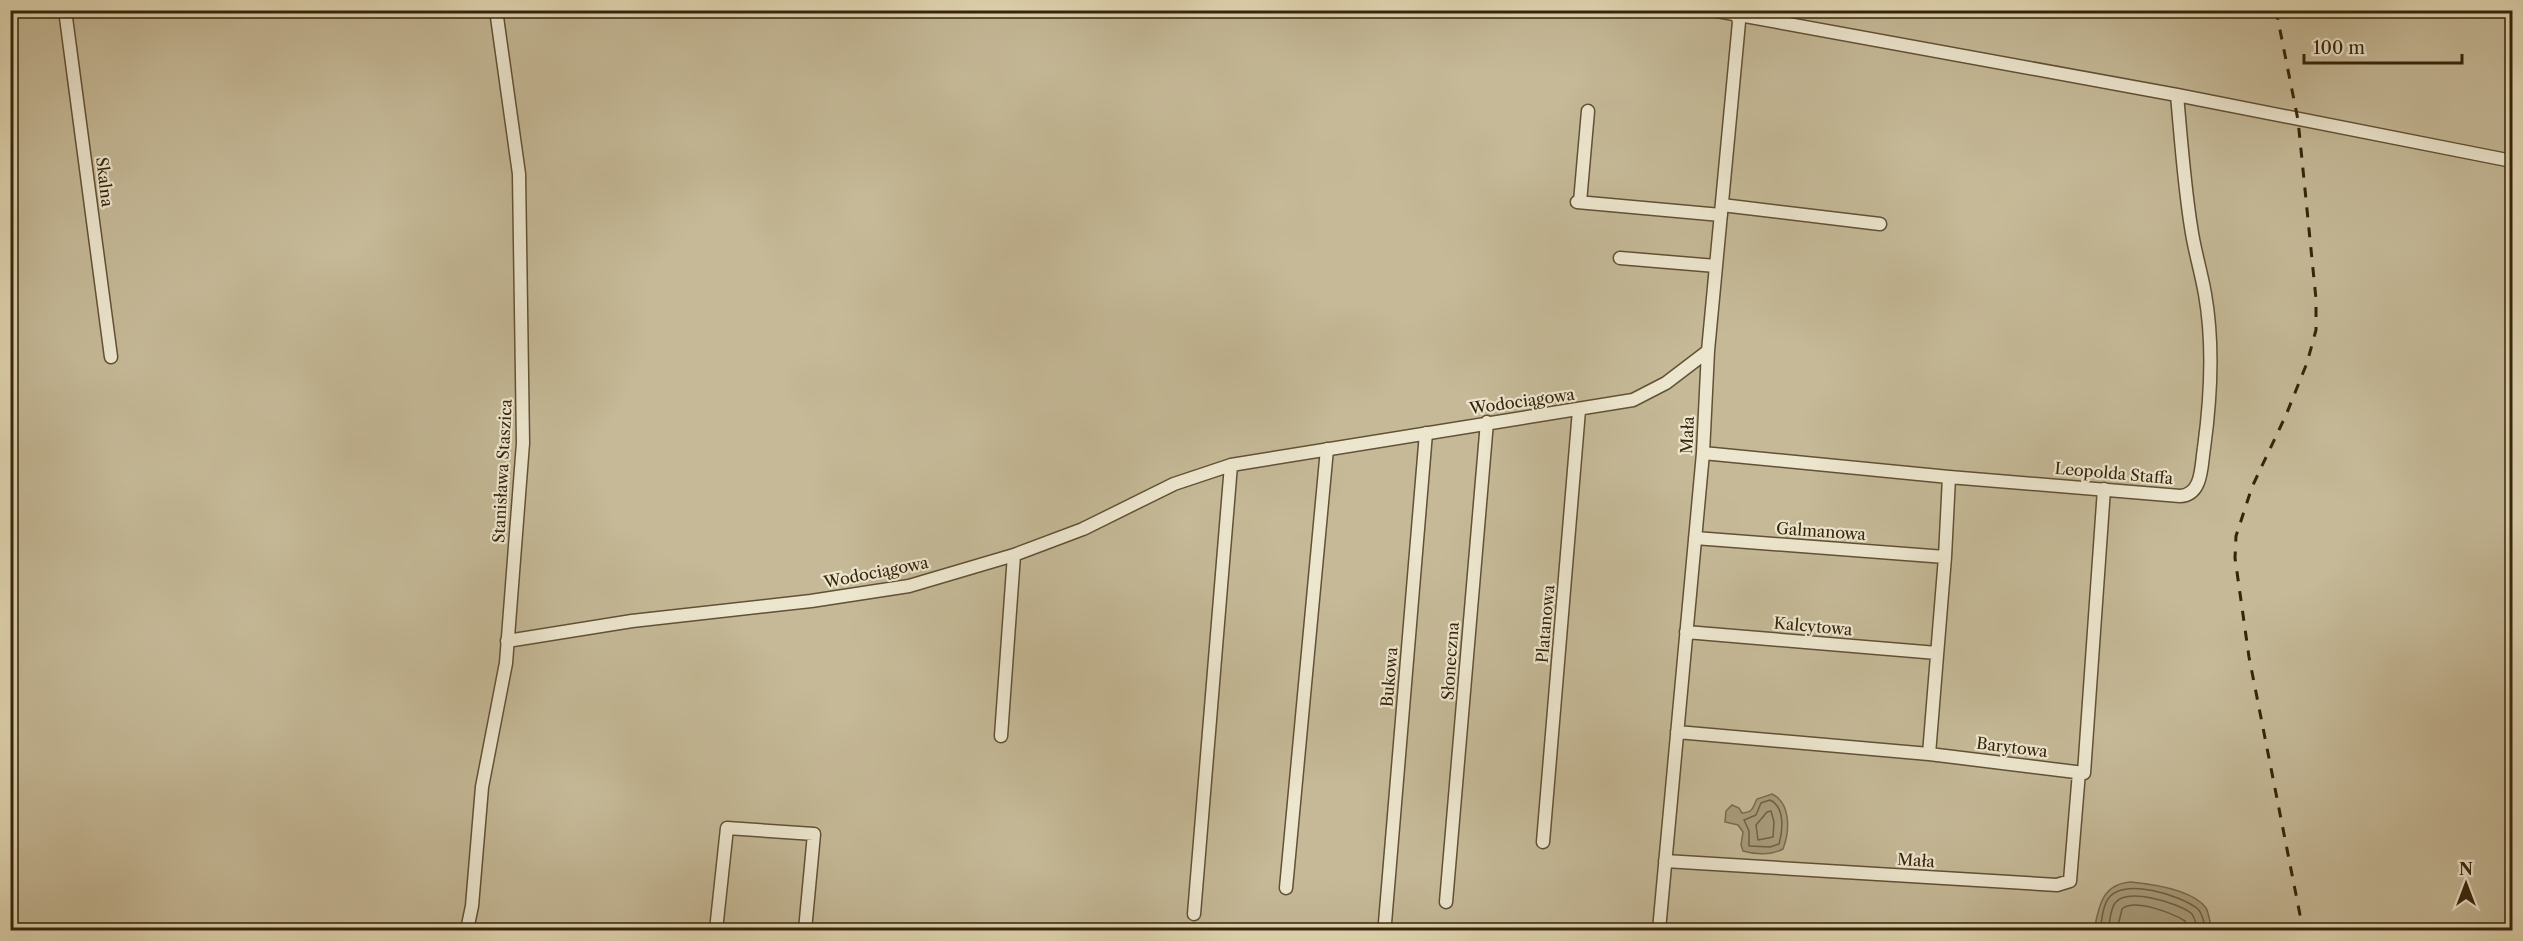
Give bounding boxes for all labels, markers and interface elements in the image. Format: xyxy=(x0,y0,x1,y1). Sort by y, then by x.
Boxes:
scale bar xyxy=(2304,27,2462,65)
text: 100 m xyxy=(2313,37,2365,59)
street label: Skalna xyxy=(92,156,118,209)
street label: Wodociągowa xyxy=(1467,384,1577,418)
street label: Stanisława Staszica xyxy=(488,398,516,544)
street label: Mała xyxy=(1676,415,1698,454)
street label: Leopolda Staffa xyxy=(2054,458,2175,488)
street label: Galmanowa xyxy=(1775,518,1867,544)
street label: Wodociągowa xyxy=(821,552,931,592)
street label: Platanowa xyxy=(1532,583,1558,664)
street label: Kalcytowa xyxy=(1773,613,1854,639)
street label: Słoneczna xyxy=(1437,621,1463,701)
street label: Bukowa xyxy=(1376,646,1402,708)
street label: Barytowa xyxy=(1975,733,2049,761)
street label: Mała xyxy=(1896,849,1936,871)
north arrow xyxy=(2436,854,2496,914)
text: N xyxy=(2459,859,2473,879)

